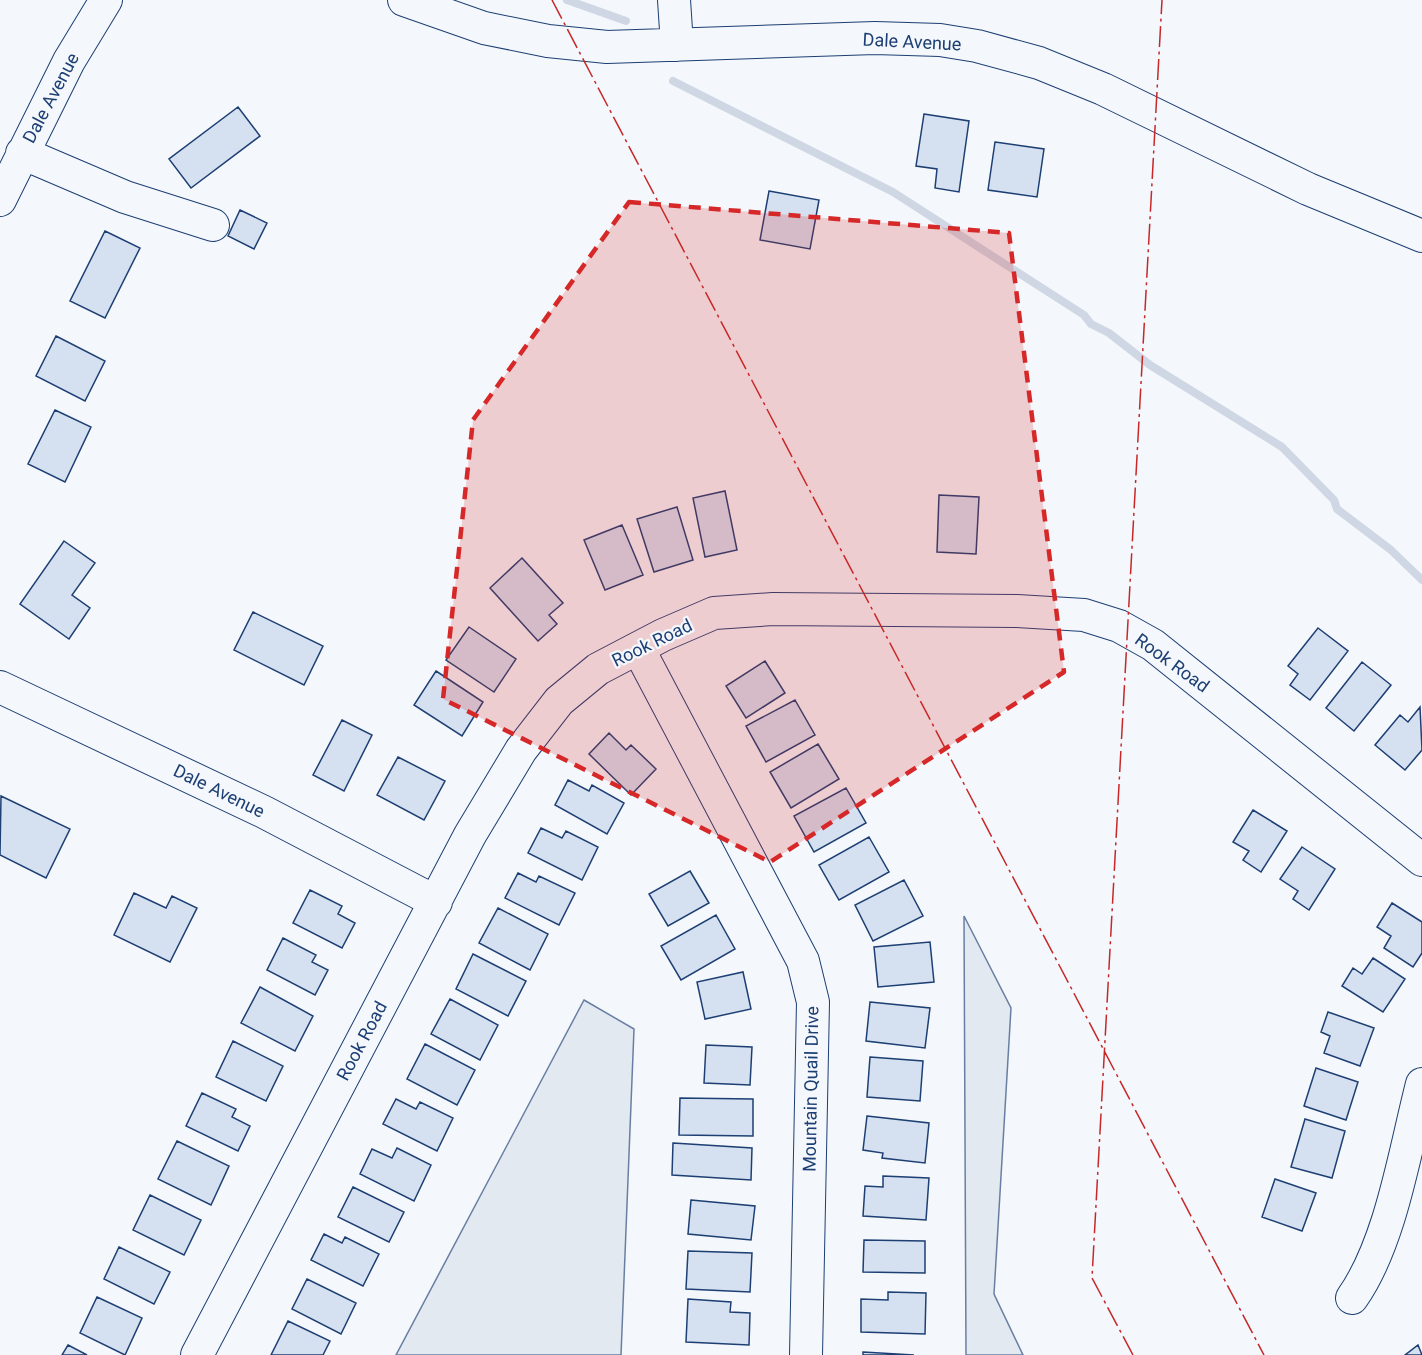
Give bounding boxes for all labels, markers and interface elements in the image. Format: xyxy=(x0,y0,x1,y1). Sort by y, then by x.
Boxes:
street label: Dale Avenue xyxy=(862,28,962,55)
street label: Dale Avenue xyxy=(18,49,83,146)
street label: Rook Road xyxy=(608,614,695,671)
street label: Rook Road xyxy=(1131,629,1213,697)
street label: Dale Avenue xyxy=(170,759,268,822)
street label: Rook Road xyxy=(332,998,391,1084)
street label: Mountain Quail Drive xyxy=(799,1006,822,1172)

